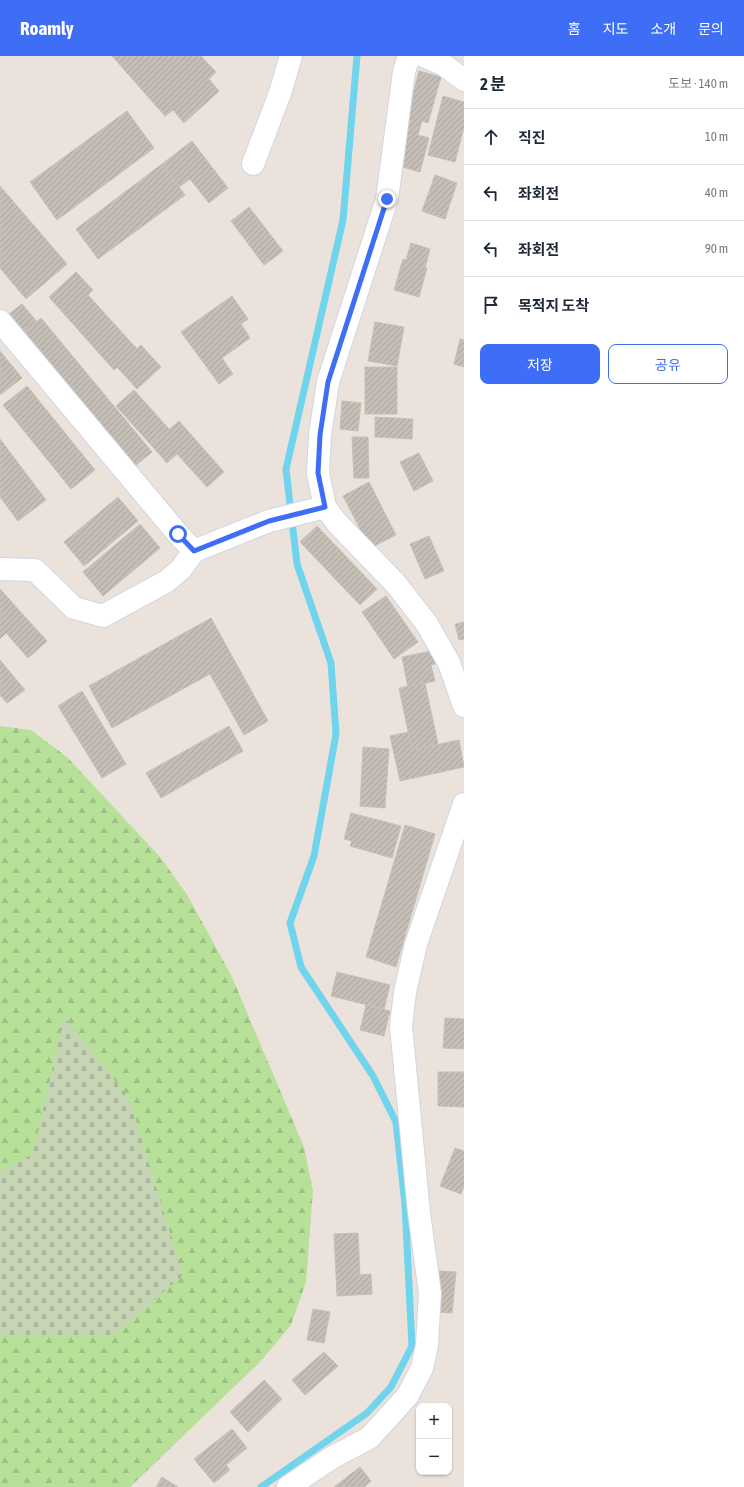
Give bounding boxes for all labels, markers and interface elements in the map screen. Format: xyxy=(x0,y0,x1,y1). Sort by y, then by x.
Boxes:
text: Roamly xyxy=(20,17,74,39)
text: 홈 xyxy=(568,21,581,37)
text: 지도 xyxy=(603,21,628,37)
text: 소개 xyxy=(650,21,676,37)
text: 문의 xyxy=(698,21,724,37)
text: 2 분 xyxy=(480,74,506,94)
text: 도보 · 140 m xyxy=(668,76,728,91)
icon: ahead xyxy=(480,126,502,148)
text: 직진 xyxy=(518,129,546,146)
text: 10 m xyxy=(705,129,728,144)
icon: left xyxy=(480,182,502,204)
text: 좌회전 xyxy=(518,185,559,202)
text: 40 m xyxy=(705,185,728,200)
route end xyxy=(378,190,396,208)
icon: left xyxy=(480,238,502,260)
text: 좌회전 xyxy=(518,241,559,258)
text: 90 m xyxy=(705,241,728,256)
icon: arrive xyxy=(480,294,502,316)
text: 목적지 도착 xyxy=(518,297,589,314)
button: 저장 xyxy=(480,344,600,384)
button: 공유 xyxy=(608,344,728,384)
route start xyxy=(169,525,187,543)
map controls xyxy=(416,1403,452,1475)
button: + xyxy=(416,1403,452,1439)
button: − xyxy=(416,1439,452,1475)

